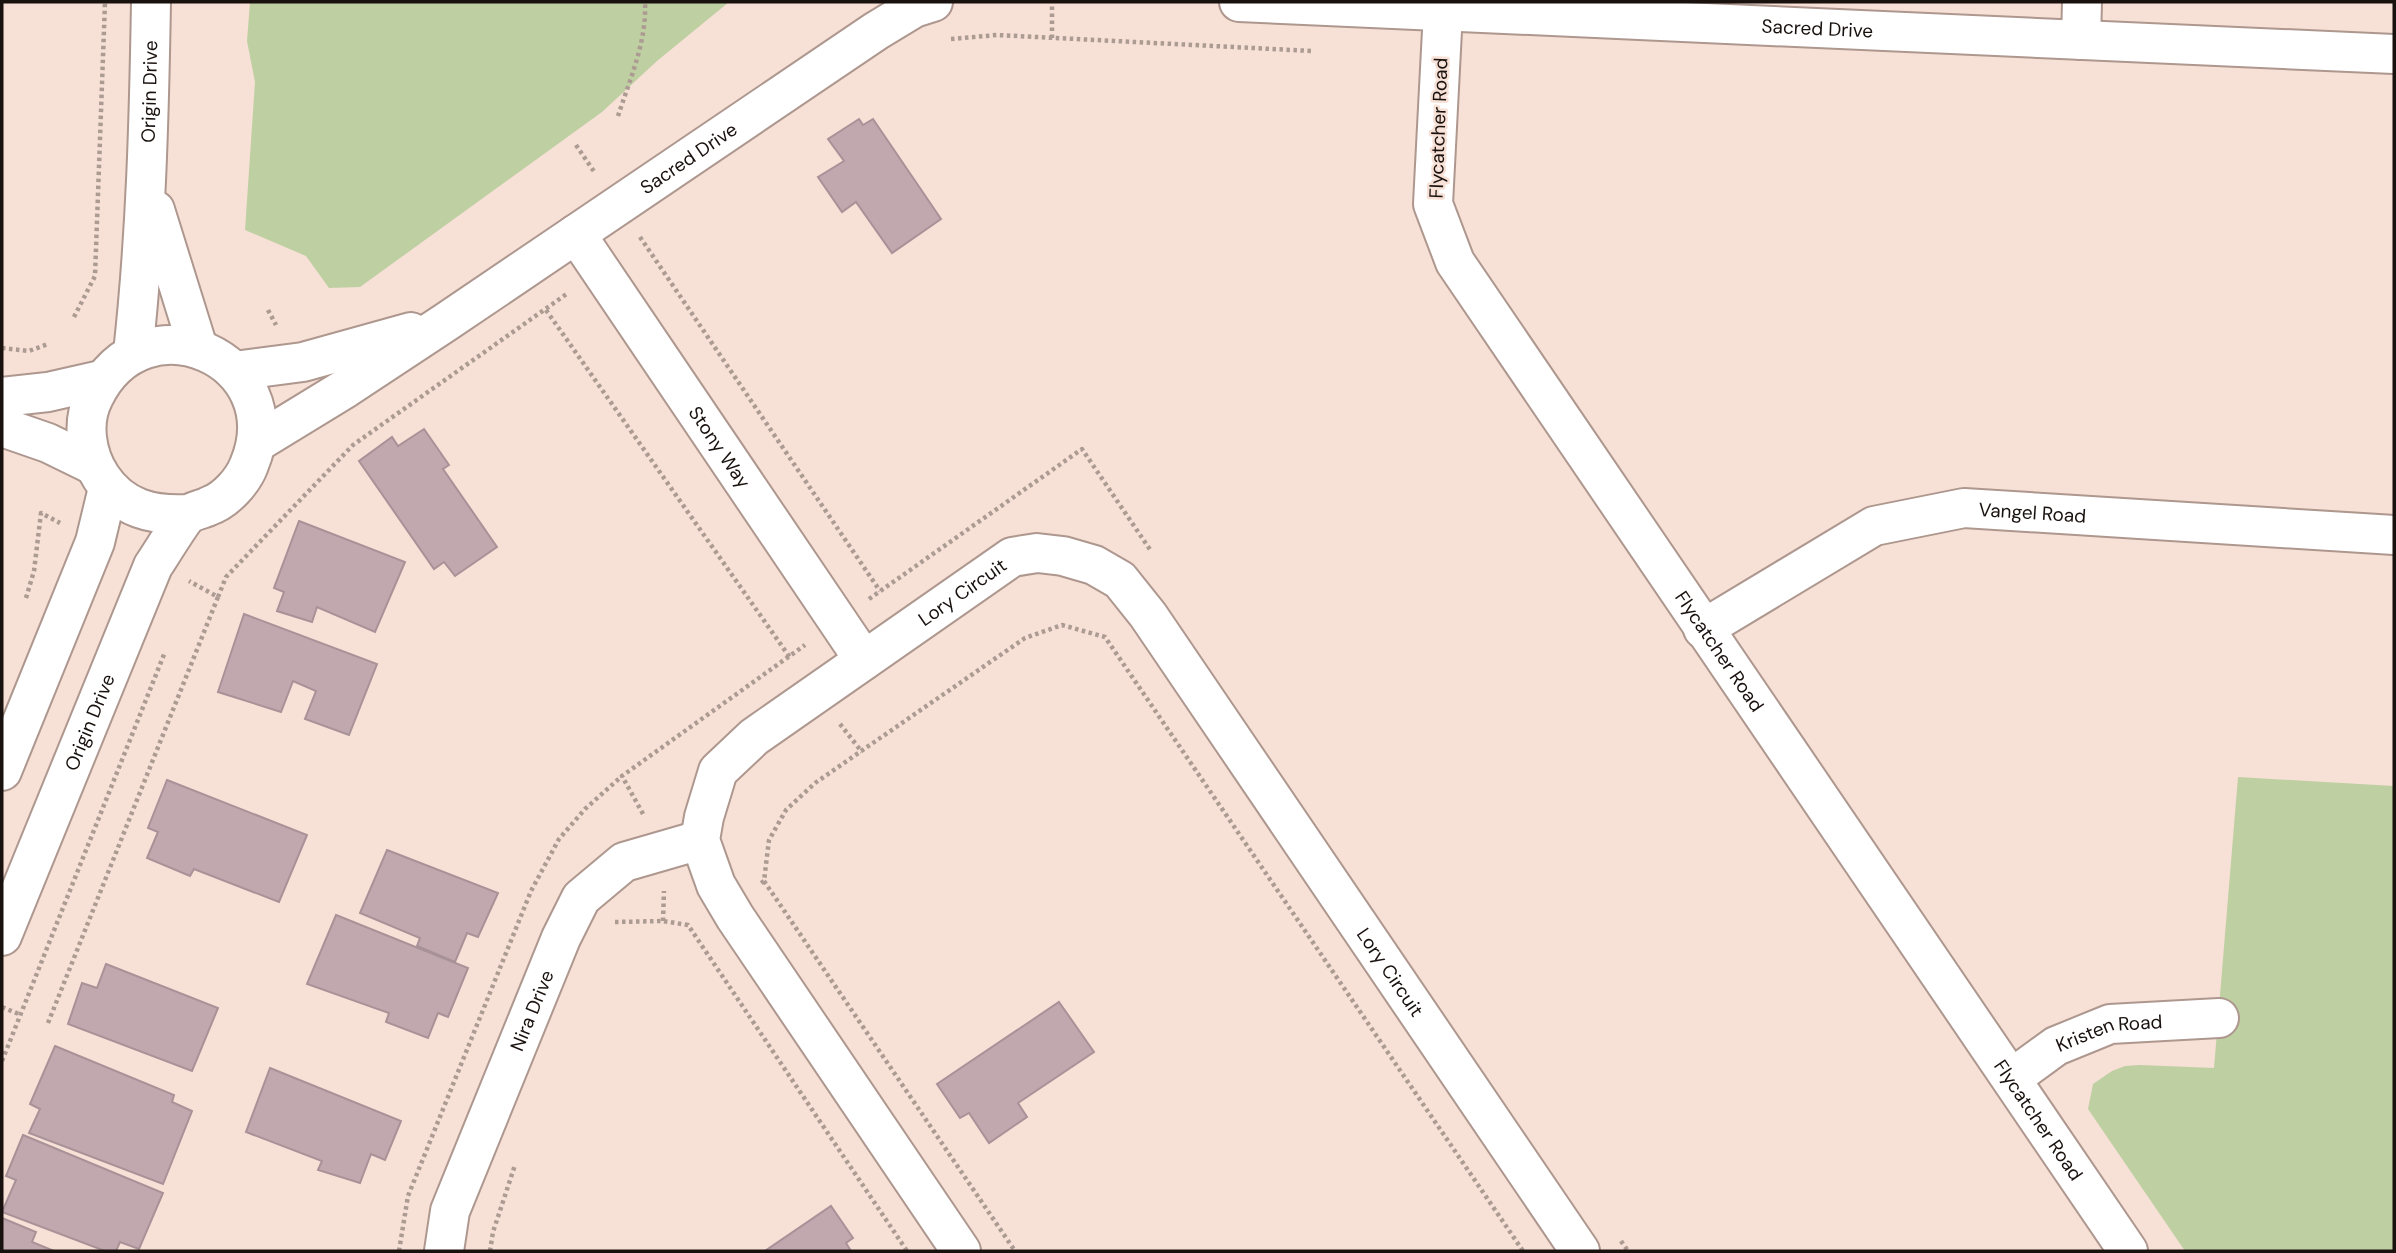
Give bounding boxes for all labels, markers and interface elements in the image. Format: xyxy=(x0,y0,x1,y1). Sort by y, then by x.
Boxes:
street label: Sacred Drive xyxy=(1761,14,1874,44)
street label: Origin Drive xyxy=(136,40,163,143)
street label: Flycatcher Road xyxy=(1424,57,1453,199)
street label: Sacred Drive xyxy=(635,117,742,200)
street label: Stony Way xyxy=(683,401,756,493)
street label: Vangel Road xyxy=(1978,497,2087,529)
street label: Lory Circuit xyxy=(913,553,1012,632)
street label: Flycatcher Road xyxy=(1669,586,1769,717)
street label: Origin Drive xyxy=(59,670,121,774)
street label: Lory Circuit xyxy=(1351,923,1429,1022)
street label: Nira Drive xyxy=(504,966,560,1055)
street label: Kristen Road xyxy=(2052,1009,2163,1058)
street label: Flycatcher Road xyxy=(1988,1055,2088,1186)

